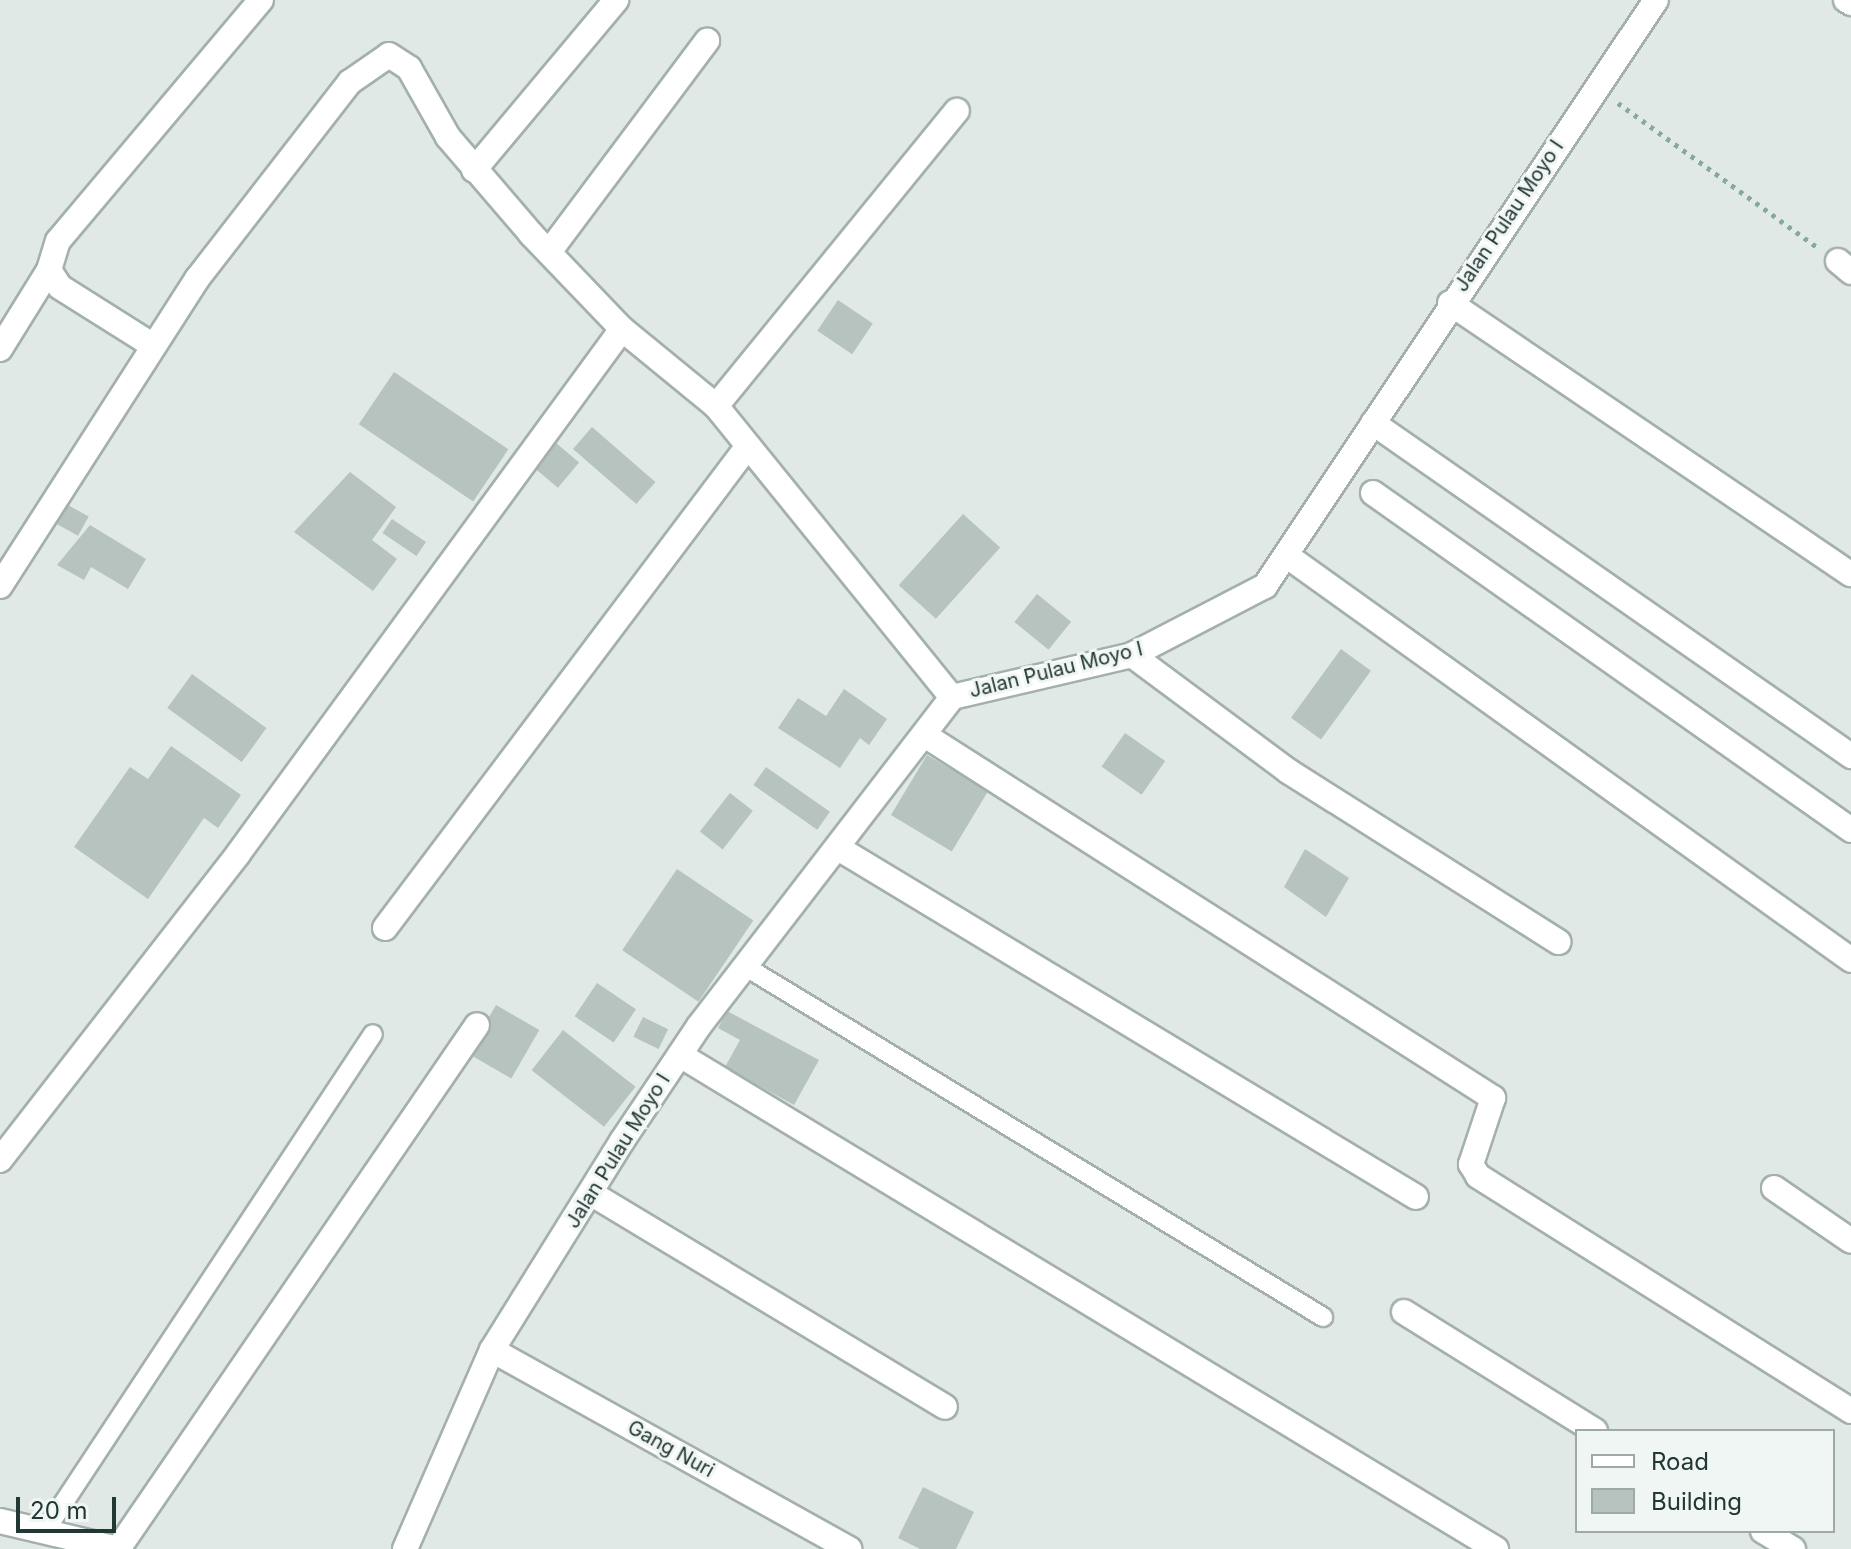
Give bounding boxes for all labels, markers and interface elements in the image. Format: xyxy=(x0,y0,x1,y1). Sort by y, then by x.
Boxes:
street label: Jalan Pulau Moyo I xyxy=(1449,136,1569,296)
street label: Jalan Pulau Moyo I xyxy=(967,637,1145,703)
street label: Jalan Pulau Moyo I xyxy=(561,1069,675,1233)
street label: Gang Nuri xyxy=(623,1415,719,1483)
legend xyxy=(1575,1429,1835,1533)
text: Road xyxy=(1651,1447,1709,1476)
scale bar xyxy=(20,1481,120,1531)
text: Building xyxy=(1651,1487,1742,1516)
text: 20 m xyxy=(30,1496,88,1525)

